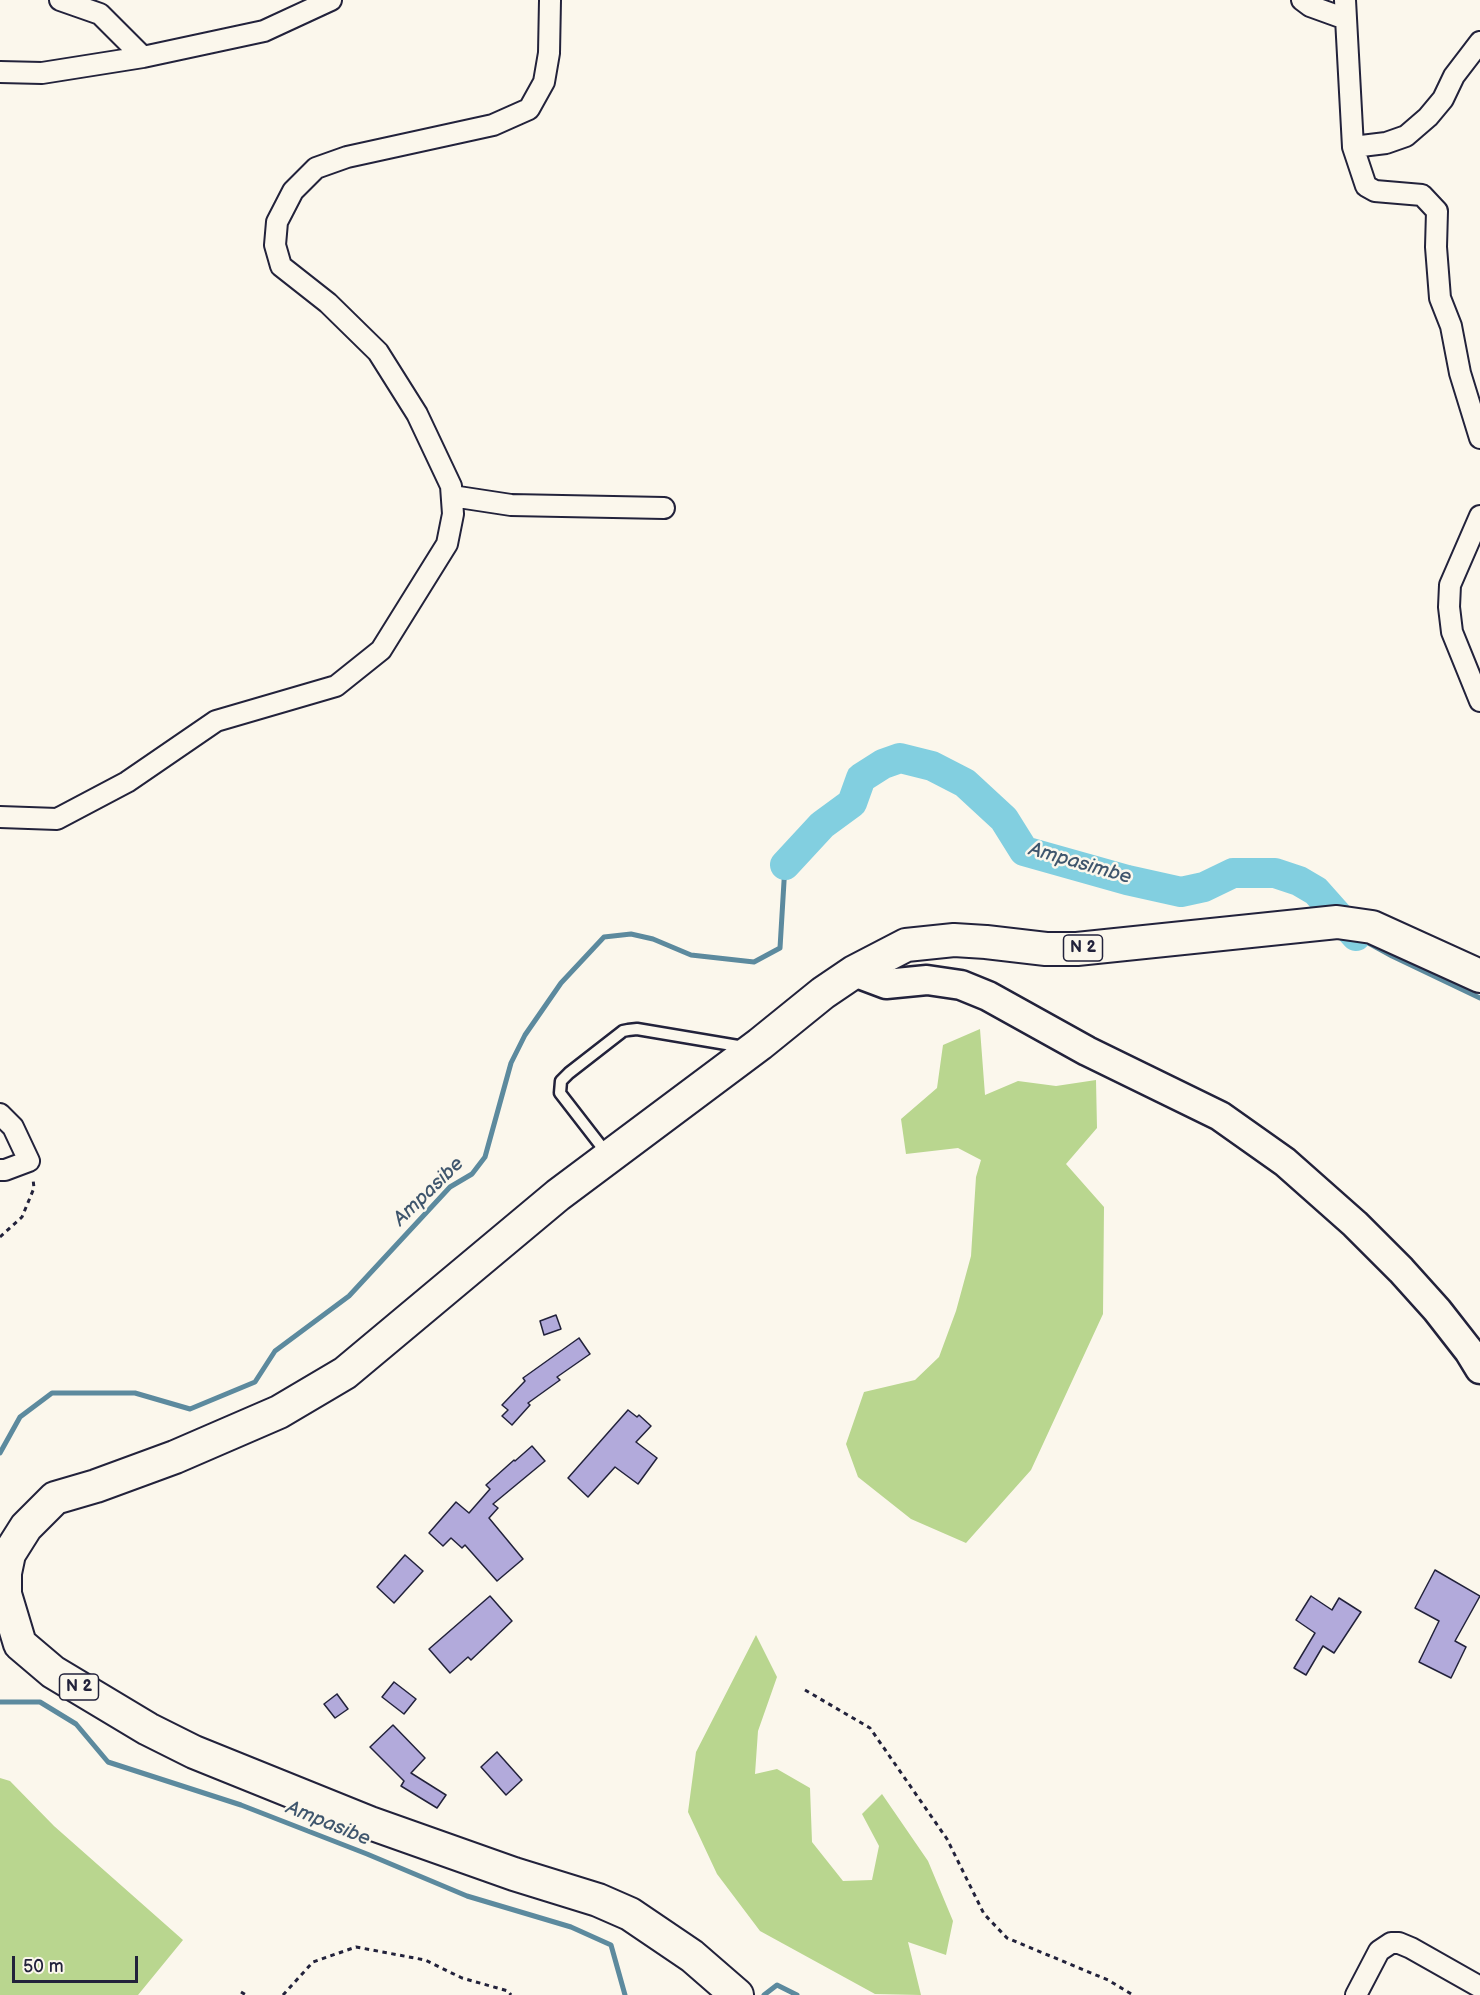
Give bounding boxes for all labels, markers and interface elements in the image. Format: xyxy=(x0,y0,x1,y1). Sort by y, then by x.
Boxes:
water label: Ampasimbe xyxy=(1026,838,1134,890)
road number: N 2 xyxy=(1064,935,1102,961)
water label: Ampasibe xyxy=(389,1153,469,1231)
road number: N 2 xyxy=(60,1674,98,1700)
water label: Ampasibe xyxy=(282,1796,374,1852)
scale bar xyxy=(15,1944,141,1982)
text: 50 m xyxy=(23,1956,64,1977)

